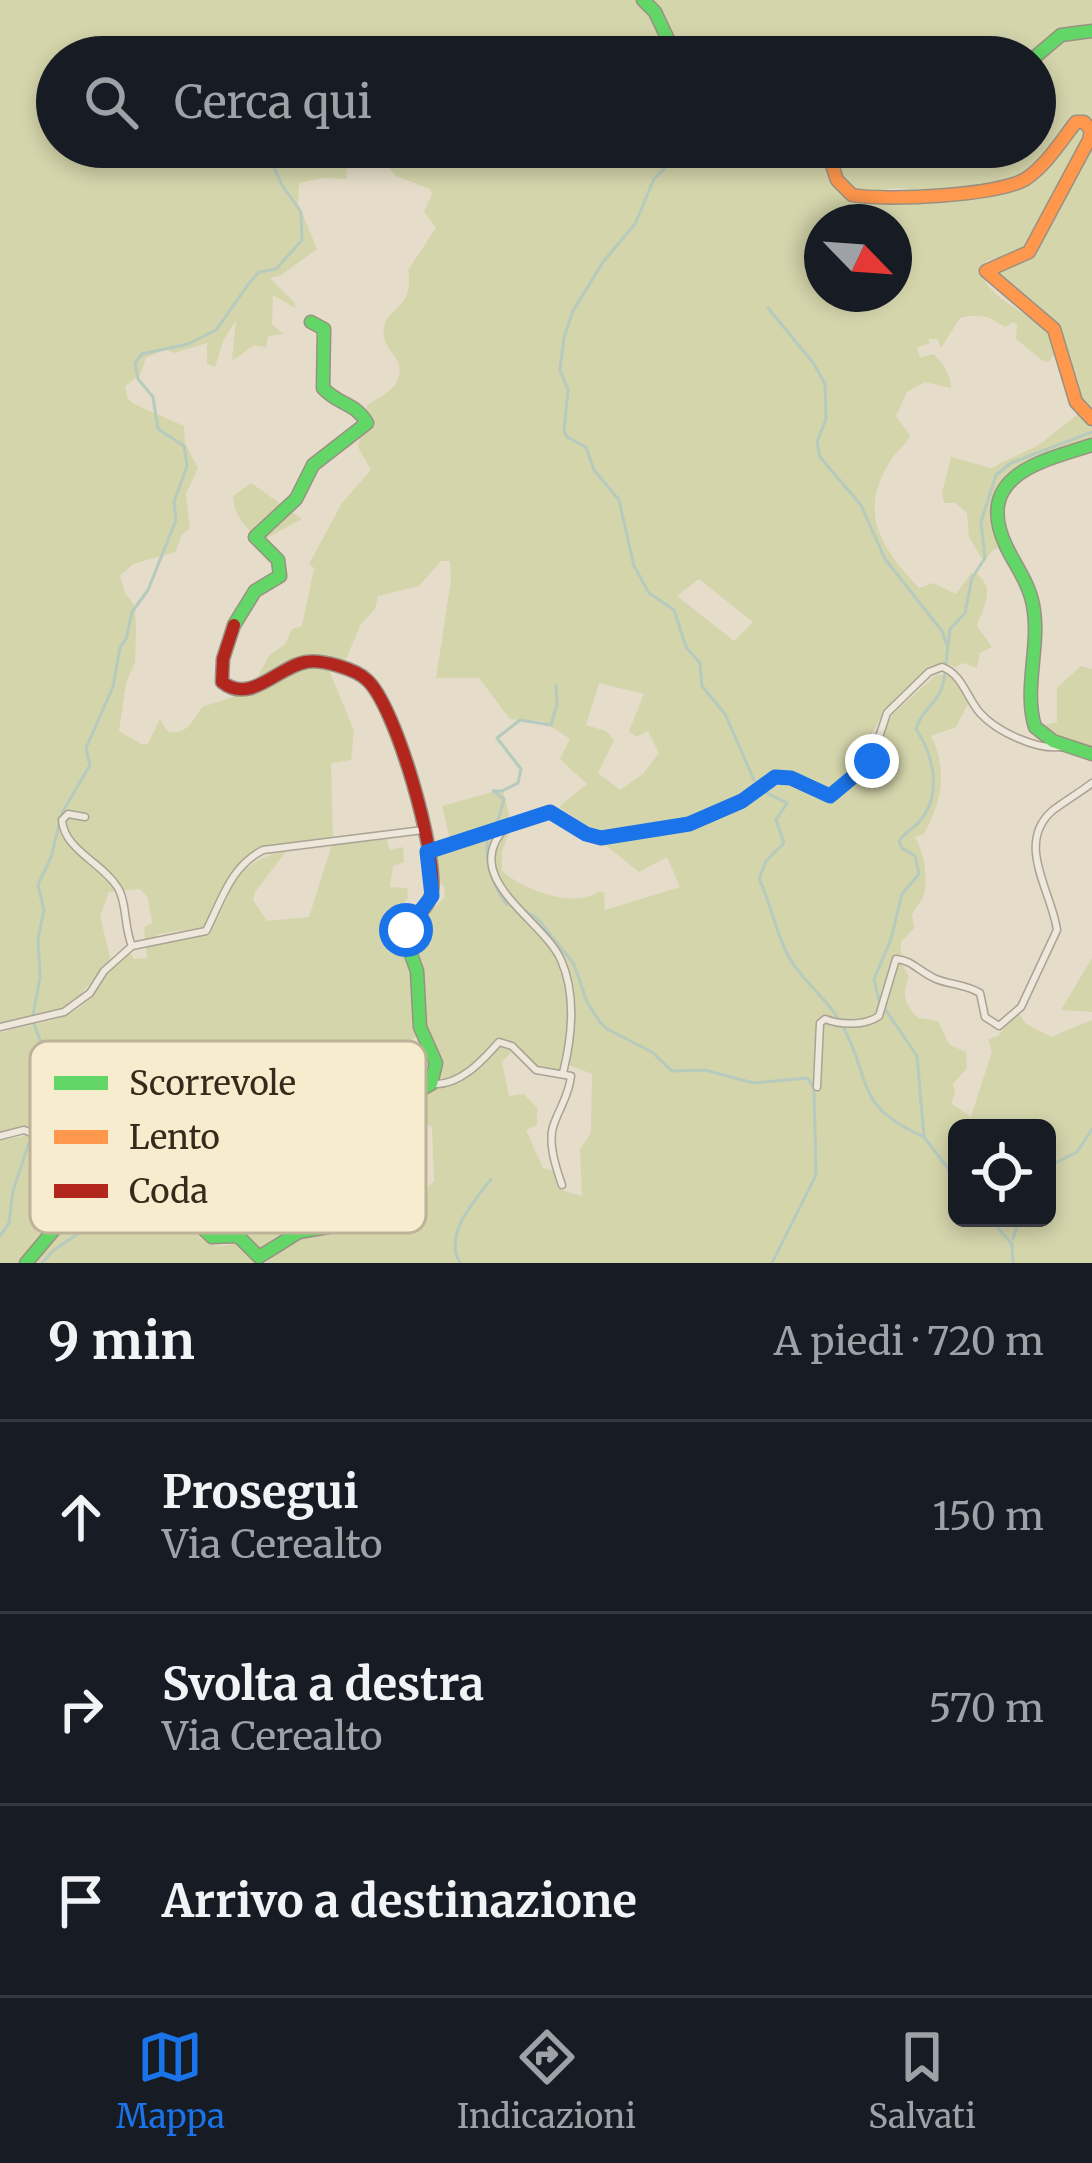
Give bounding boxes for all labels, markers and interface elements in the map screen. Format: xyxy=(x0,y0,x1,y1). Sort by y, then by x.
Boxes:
search box xyxy=(36,36,1056,168)
icon: search xyxy=(78,69,144,135)
text: Cerca qui xyxy=(174,74,372,130)
north arrow xyxy=(804,204,912,312)
route end xyxy=(845,734,899,788)
route start xyxy=(379,903,433,957)
legend xyxy=(30,1041,426,1233)
text: Scorrevole xyxy=(129,1063,296,1104)
text: Lento xyxy=(129,1117,220,1158)
map controls xyxy=(948,1119,1056,1227)
button: locate xyxy=(948,1119,1056,1227)
text: Coda xyxy=(129,1171,208,1212)
text: 9 min xyxy=(48,1309,195,1373)
text: A piedi · 720 m xyxy=(774,1317,1044,1366)
text: Prosegui xyxy=(162,1464,359,1520)
icon: ahead xyxy=(48,1484,114,1550)
text: 150 m xyxy=(932,1492,1044,1541)
text: Via Cerealto xyxy=(162,1520,383,1569)
text: Svolta a destra xyxy=(162,1656,484,1712)
icon: right xyxy=(48,1676,114,1742)
text: 570 m xyxy=(929,1684,1044,1733)
text: Via Cerealto xyxy=(162,1712,383,1761)
icon: arrive xyxy=(48,1868,114,1934)
text: Arrivo a destinazione xyxy=(162,1873,637,1929)
tab: Mappa xyxy=(116,2024,225,2137)
tab: Indicazioni xyxy=(457,2024,636,2137)
tab: Salvati xyxy=(868,2024,976,2137)

